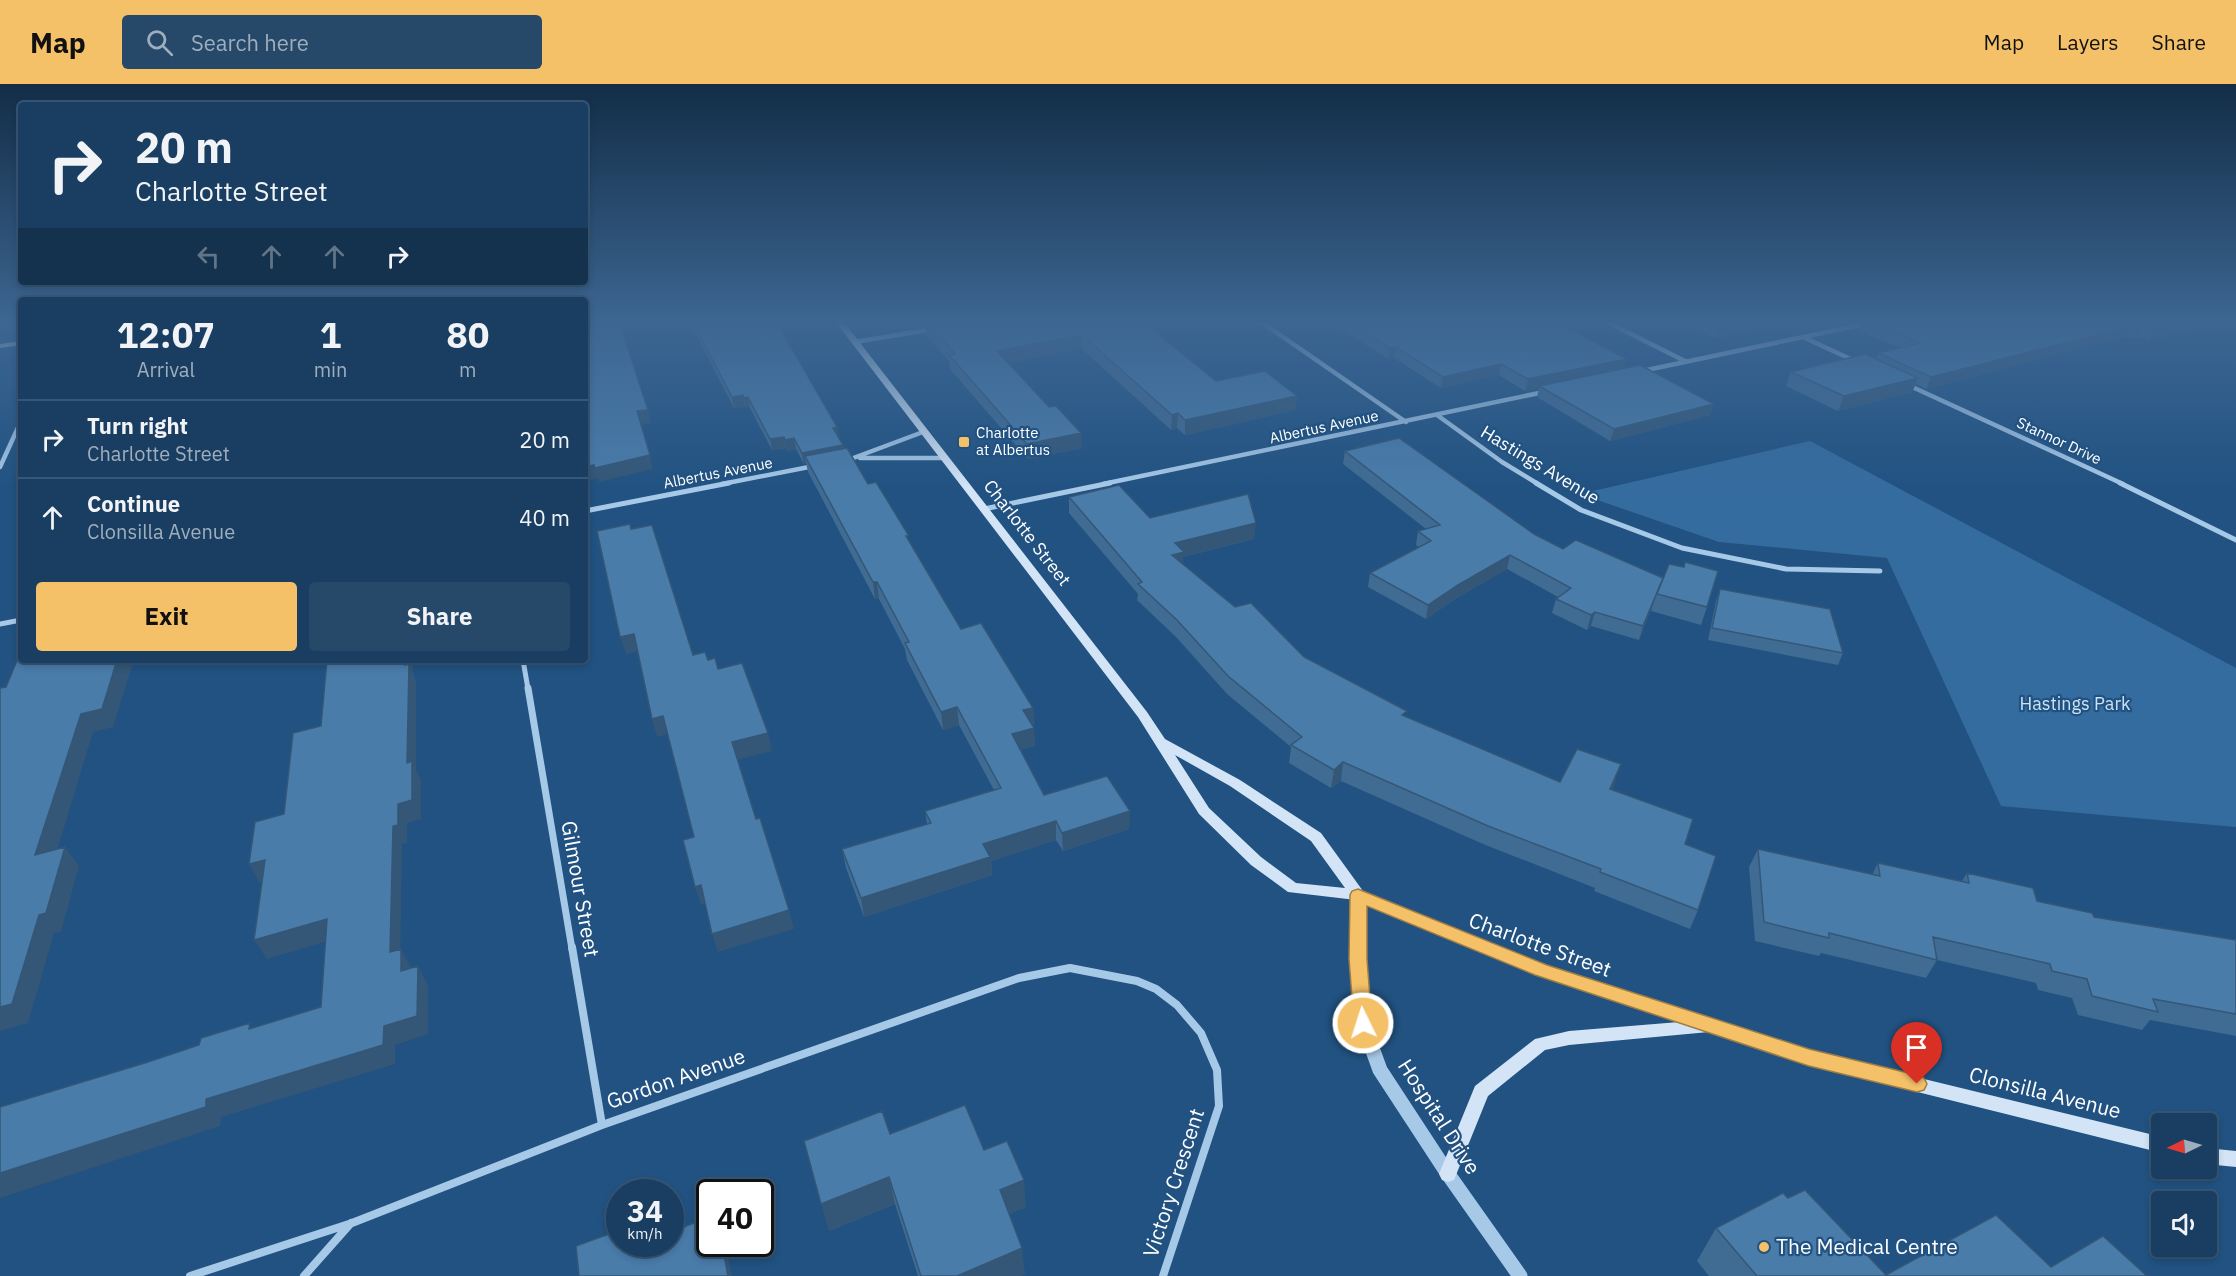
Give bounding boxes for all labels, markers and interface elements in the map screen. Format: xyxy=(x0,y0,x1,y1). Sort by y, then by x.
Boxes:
search box xyxy=(122,15,542,69)
text: Map xyxy=(30,24,86,61)
icon: search xyxy=(143,26,176,59)
text: Search here xyxy=(191,28,309,57)
text: Map xyxy=(1984,28,2024,56)
text: Layers xyxy=(2057,28,2119,56)
text: Share xyxy=(2152,28,2206,56)
text: 20 m xyxy=(135,120,233,175)
icon: right xyxy=(36,126,114,204)
text: Charlotte Street xyxy=(135,173,328,208)
icon: left xyxy=(192,240,225,273)
icon: ahead xyxy=(255,240,288,273)
icon: ahead xyxy=(318,240,351,273)
icon: right xyxy=(381,240,414,273)
text: 12:07 xyxy=(117,311,215,358)
text: 1 xyxy=(320,311,341,358)
text: 80 xyxy=(446,311,489,358)
text: Arrival xyxy=(137,356,195,383)
text: min xyxy=(314,356,347,383)
text: m xyxy=(459,356,476,383)
street label: Albertus Avenue xyxy=(1268,406,1380,447)
text: Turn right xyxy=(87,411,188,440)
street label: Stannor Drive xyxy=(2014,413,2105,468)
street label: Hastings Avenue xyxy=(1477,420,1604,509)
icon: right xyxy=(36,423,69,456)
place label: Charlotte at Albertus xyxy=(976,423,1050,459)
text: 20 m xyxy=(519,425,570,454)
marker: Charlotte at Albertus xyxy=(957,435,971,449)
text: Charlotte Street xyxy=(87,440,230,467)
street label: Albertus Avenue xyxy=(662,453,774,492)
street label: Charlotte Street xyxy=(979,475,1076,590)
text: Continue xyxy=(87,489,180,518)
icon: ahead xyxy=(36,501,69,534)
text: 40 m xyxy=(519,503,570,532)
text: Clonsilla Avenue xyxy=(87,518,235,545)
button: Exit xyxy=(36,582,297,651)
button: Share xyxy=(309,582,570,651)
park label: Hastings Park xyxy=(2020,692,2131,715)
street label: Gilmour Street xyxy=(555,819,607,959)
street label: Charlotte Street xyxy=(1465,905,1616,983)
position arrow xyxy=(1331,991,1395,1055)
pin xyxy=(1891,1022,1942,1084)
icon: arrive xyxy=(1900,1031,1933,1064)
street label: Gordon Avenue xyxy=(603,1041,749,1115)
street label: Hospital Drive xyxy=(1392,1053,1488,1180)
street label: Clonsilla Avenue xyxy=(1966,1060,2124,1124)
street label: Victory Crescent xyxy=(1136,1105,1210,1261)
north arrow xyxy=(2151,1113,2217,1179)
map controls xyxy=(2151,1113,2217,1257)
speed limit sign: 40 xyxy=(696,1179,774,1257)
text: 34 xyxy=(627,1191,663,1230)
button: sound xyxy=(2151,1191,2217,1257)
text: km/h xyxy=(627,1224,663,1243)
place label: The Medical Centre xyxy=(1776,1232,1958,1260)
marker: The Medical Centre xyxy=(1757,1240,1771,1254)

